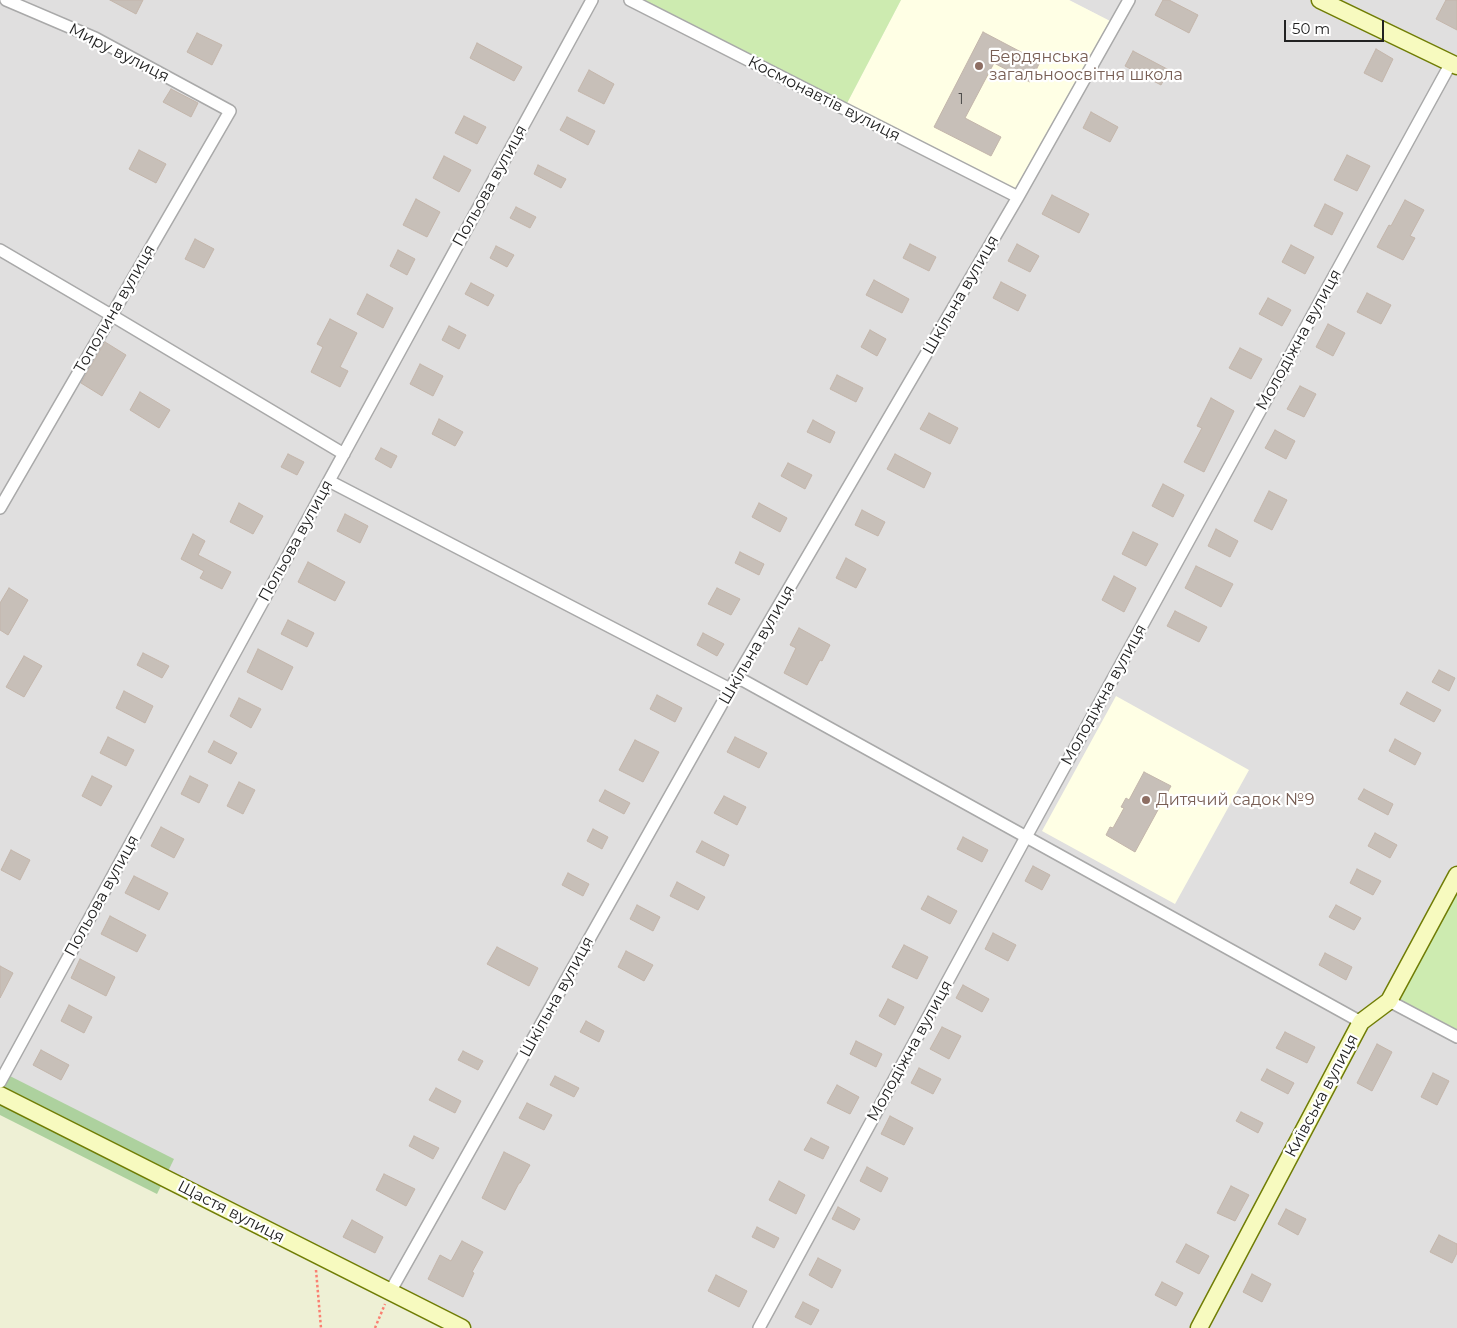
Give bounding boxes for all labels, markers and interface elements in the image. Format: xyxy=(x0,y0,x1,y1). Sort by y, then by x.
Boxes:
scale bar xyxy=(1287,10,1387,42)
street label: Миру вулиця xyxy=(65,19,173,87)
text: 50 m xyxy=(1292,19,1330,38)
place label: Бердянська загальноосвітня школа xyxy=(989,47,1183,85)
street label: Космонавтів вулиця xyxy=(745,52,903,146)
marker: Бердянська загальноосвітня школа xyxy=(973,60,985,72)
house number: 1 xyxy=(958,92,964,108)
street label: Польова вулиця xyxy=(449,122,531,250)
street label: Шкільна вулиця xyxy=(919,232,1003,358)
street label: Тополина вулиця xyxy=(70,241,160,377)
street label: Молодіжна вулиця xyxy=(1252,266,1346,414)
street label: Польова вулиця xyxy=(255,477,337,605)
street label: Шкільна вулиця xyxy=(715,582,799,708)
street label: Молодіжна вулиця xyxy=(1057,621,1151,769)
place label: Дитячий садок №9 xyxy=(1156,790,1315,810)
marker: Дитячий садок №9 xyxy=(1140,794,1152,806)
street label: Польова вулиця xyxy=(61,832,143,960)
street label: Шкільна вулиця xyxy=(516,933,598,1061)
street label: Молодіжна вулиця xyxy=(863,977,957,1125)
street label: Київська вулиця xyxy=(1281,1031,1363,1161)
street label: Щастя вулиця xyxy=(174,1177,288,1247)

